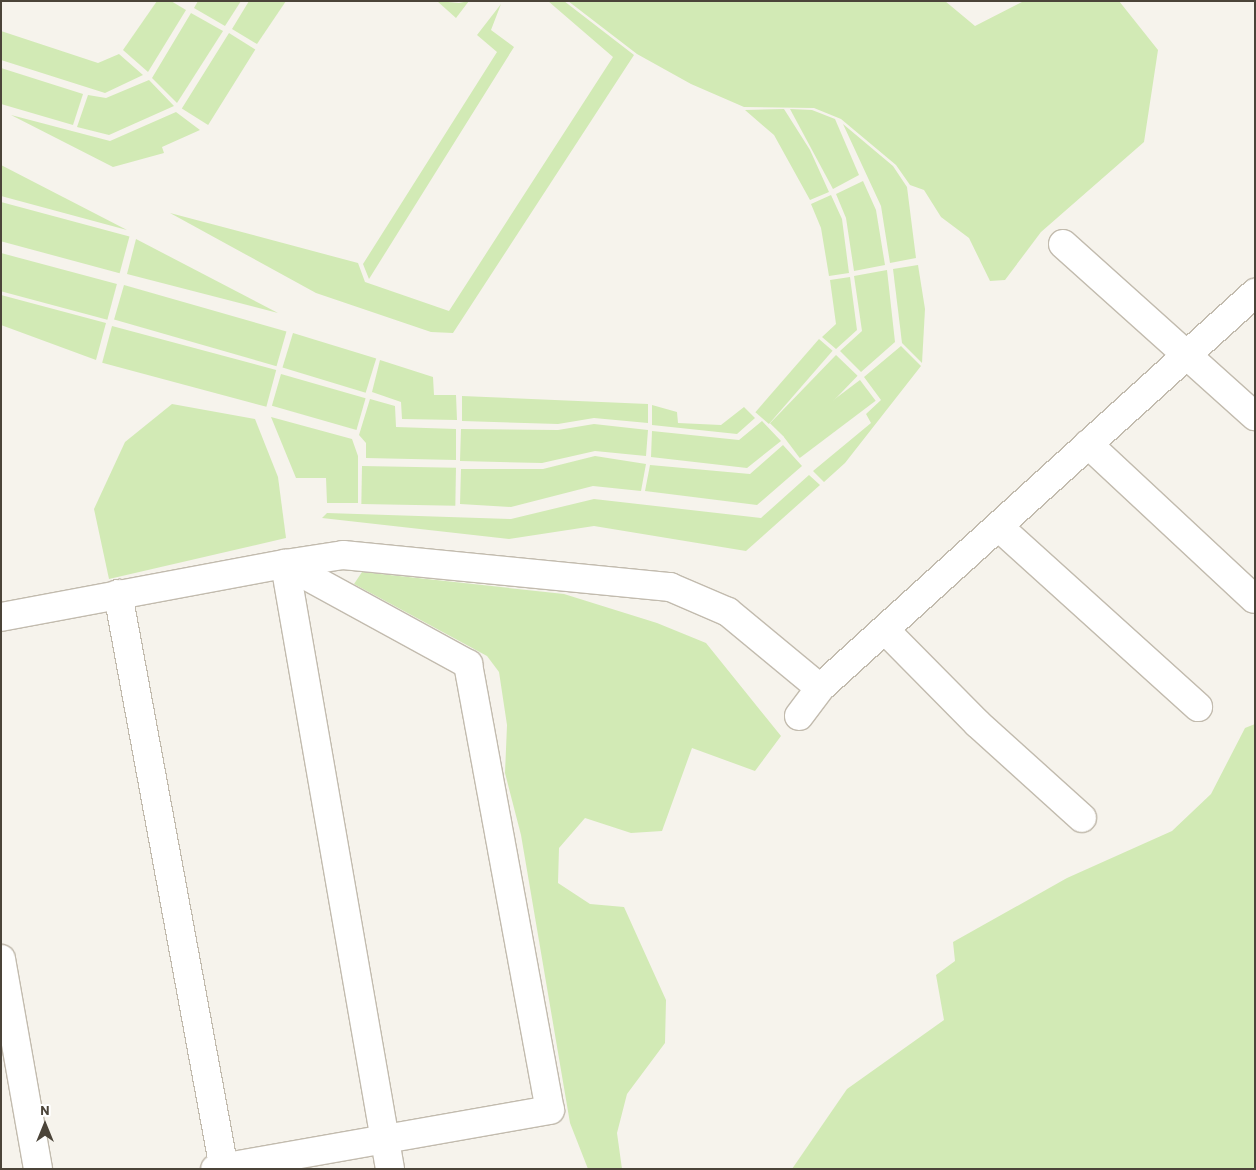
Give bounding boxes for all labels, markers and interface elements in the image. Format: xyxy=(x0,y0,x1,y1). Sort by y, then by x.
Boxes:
north arrow xyxy=(20,1100,70,1150)
text: N xyxy=(40,1101,50,1118)

